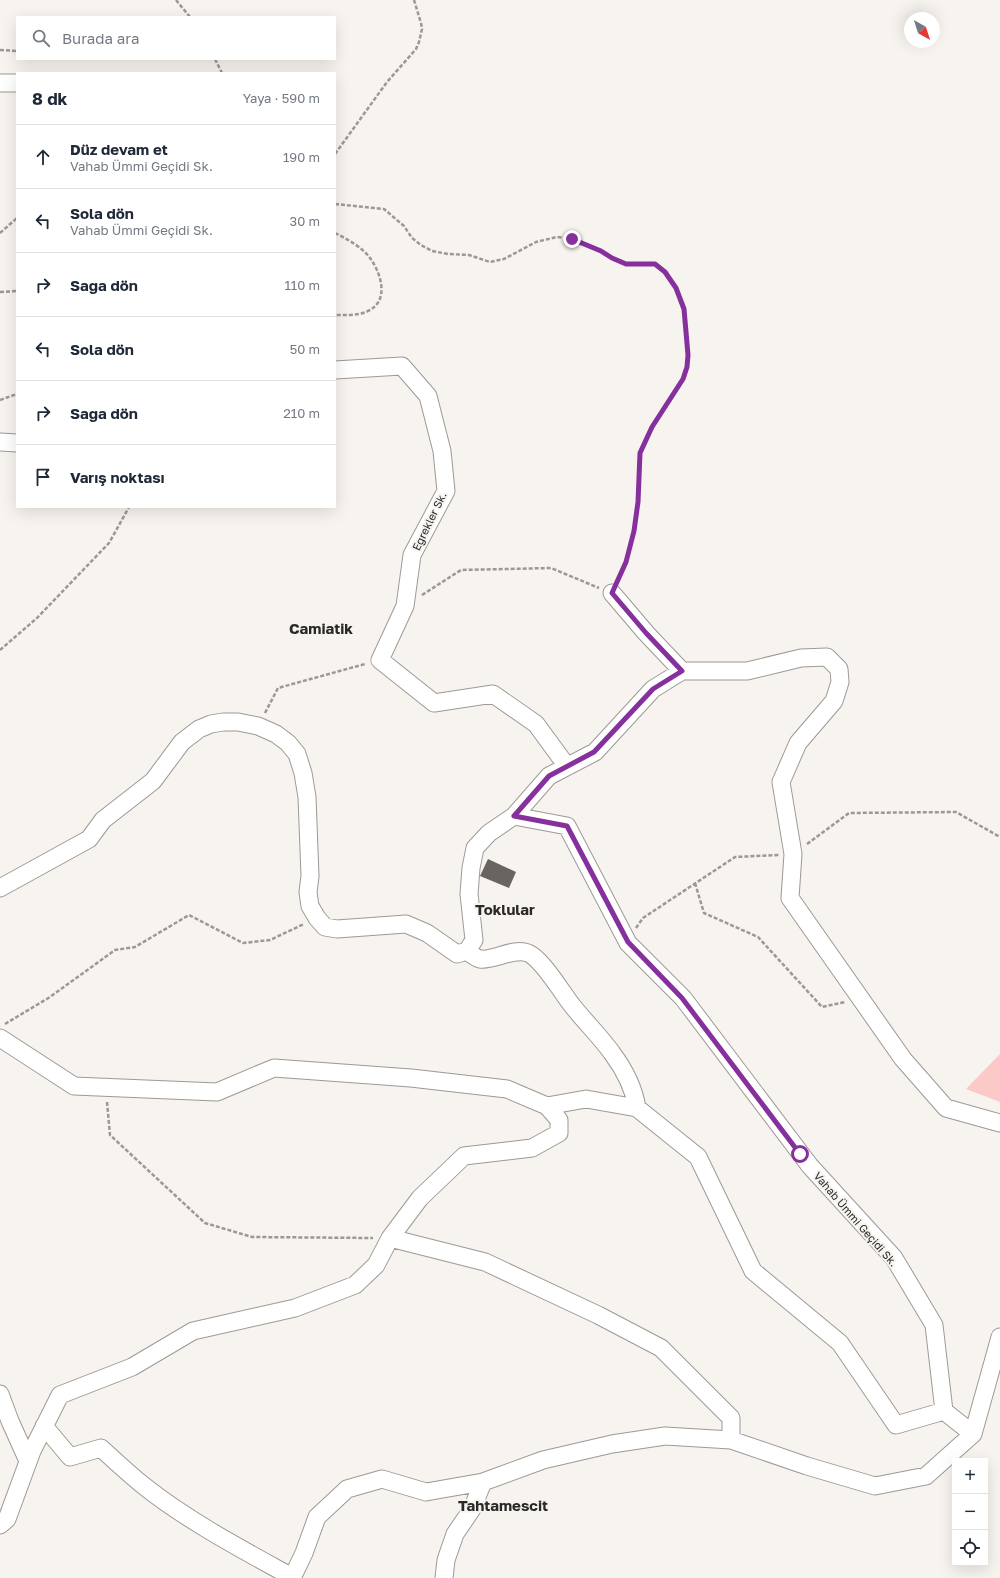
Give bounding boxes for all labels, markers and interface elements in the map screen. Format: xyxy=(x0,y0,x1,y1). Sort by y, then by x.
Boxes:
north arrow xyxy=(904,12,940,48)
search box xyxy=(16,16,336,60)
icon: search xyxy=(30,27,52,49)
text: Burada ara xyxy=(62,29,139,47)
text: 8 dk xyxy=(32,88,67,109)
text: Yaya · 590 m xyxy=(243,90,320,106)
text: Düz devam et xyxy=(70,140,168,158)
icon: ahead xyxy=(32,146,54,168)
text: 190 m xyxy=(283,149,320,165)
text: Vahab Ümmi Geçidi Sk. xyxy=(70,158,213,174)
text: Sola dön xyxy=(70,204,134,222)
icon: left xyxy=(32,210,54,232)
text: 30 m xyxy=(290,213,320,229)
text: Vahab Ümmi Geçidi Sk. xyxy=(70,222,213,238)
route end xyxy=(563,230,581,248)
icon: right xyxy=(32,274,54,296)
text: Sağa dön xyxy=(70,276,138,294)
text: 110 m xyxy=(285,277,320,293)
icon: left xyxy=(32,338,54,360)
text: Sola dön xyxy=(70,340,134,358)
text: 50 m xyxy=(290,341,320,357)
icon: right xyxy=(32,402,54,424)
text: Sağa dön xyxy=(70,404,138,422)
text: 210 m xyxy=(283,405,320,421)
icon: arrive xyxy=(32,466,54,488)
text: Varış noktası xyxy=(70,468,165,486)
street label: Eğrekler Sk. xyxy=(409,490,449,552)
district label: Camiatik xyxy=(289,619,353,637)
district label: Toklular xyxy=(475,900,535,918)
route start xyxy=(791,1145,809,1163)
street label: Vahab Ümmi Geçidi Sk. xyxy=(811,1169,901,1269)
map controls xyxy=(952,1458,988,1566)
button: + xyxy=(952,1458,988,1494)
button: − xyxy=(952,1494,988,1530)
district label: Tahtamescit xyxy=(458,1496,548,1514)
button: locate xyxy=(952,1530,988,1566)

